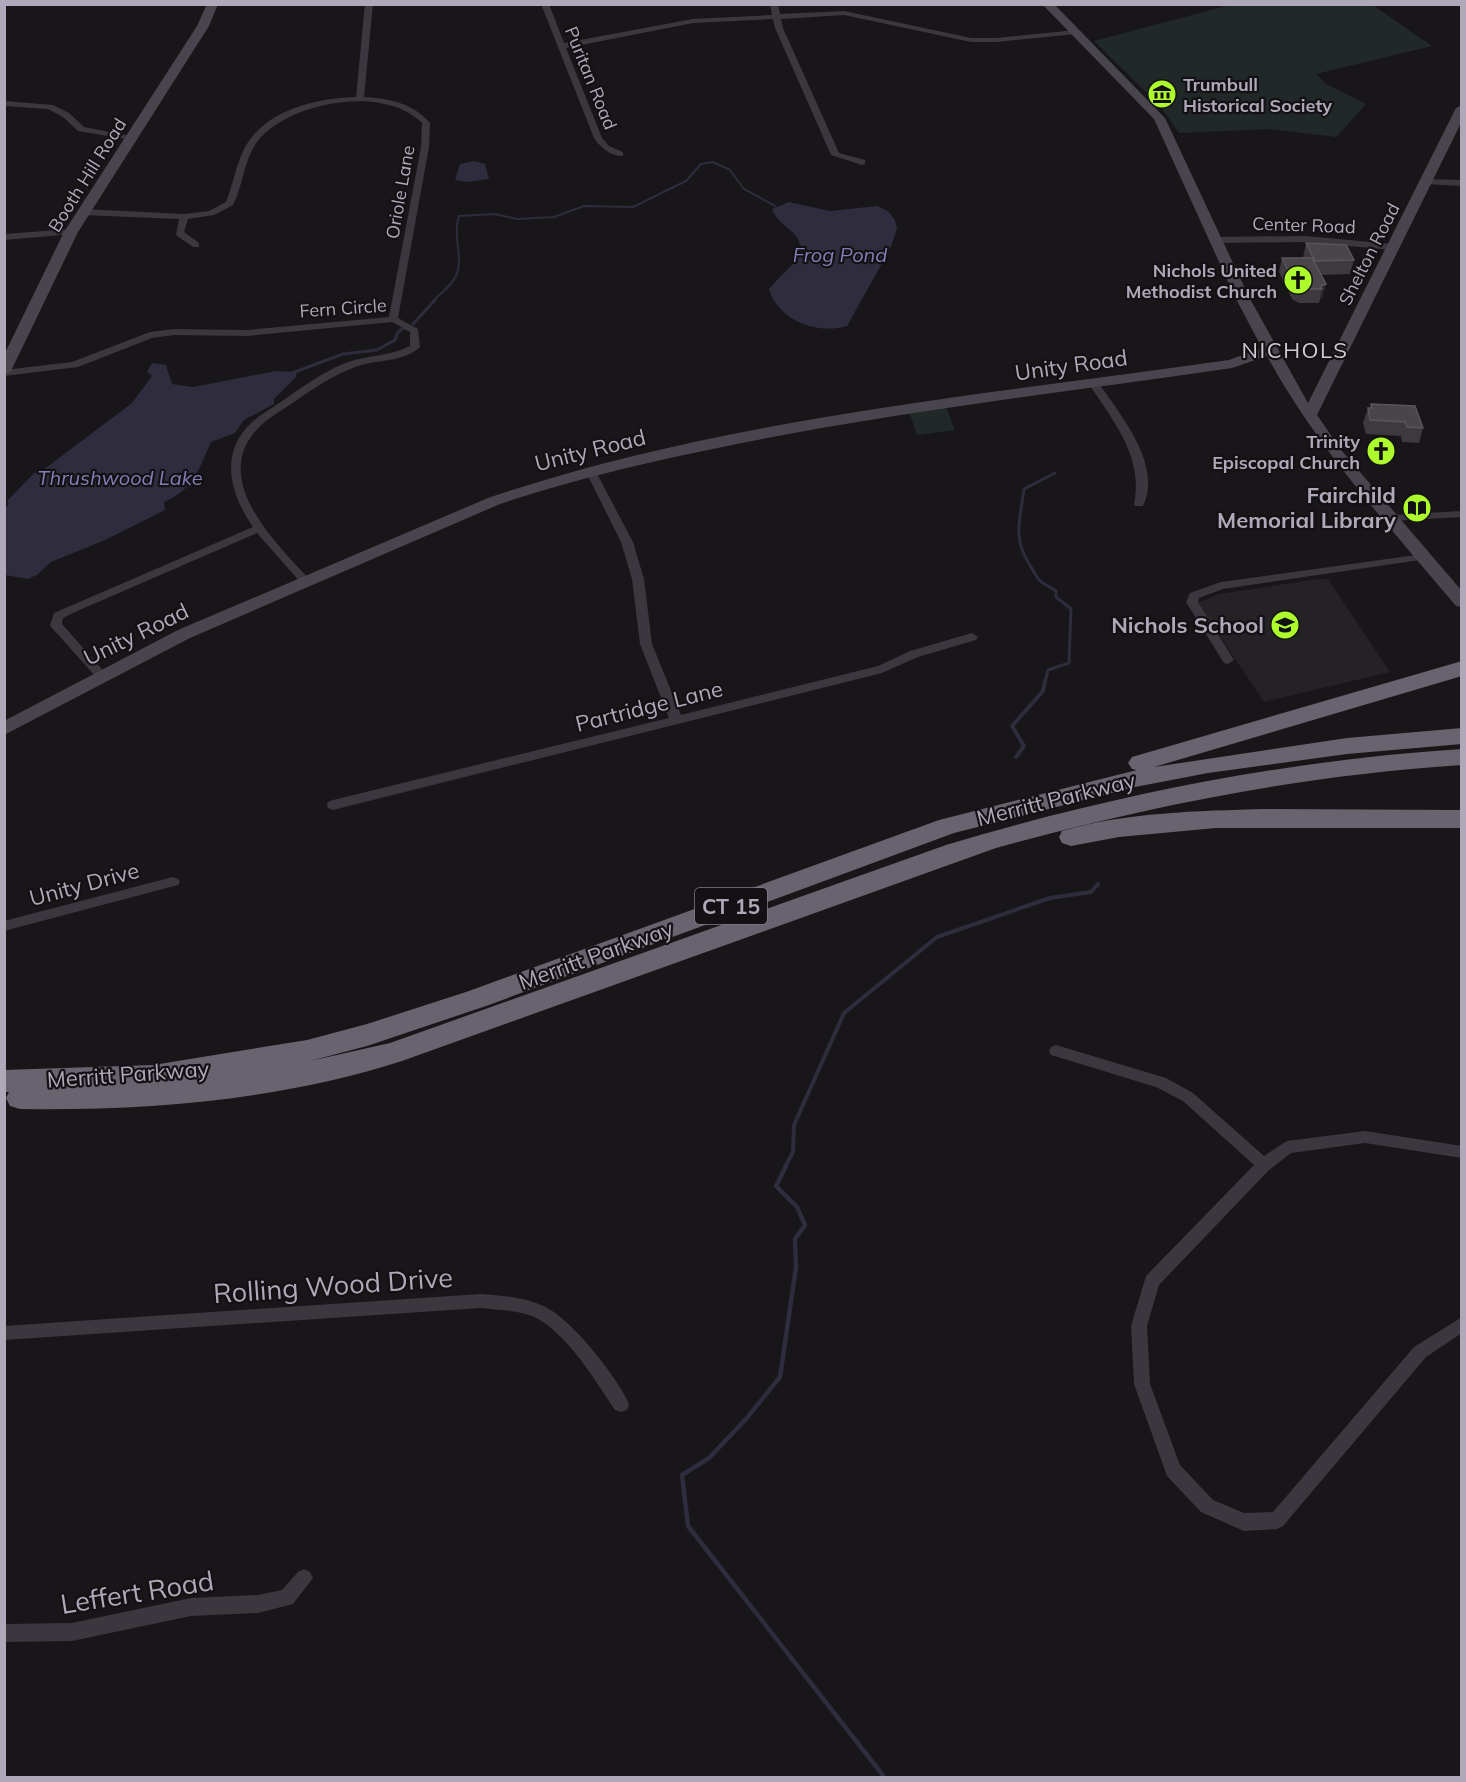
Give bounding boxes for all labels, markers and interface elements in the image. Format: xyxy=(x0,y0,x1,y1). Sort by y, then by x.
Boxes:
street label: Puritan Road xyxy=(560,23,622,133)
place label: Trumbull Historical Society xyxy=(1183,73,1332,117)
museum icon: Trumbull Historical Society xyxy=(1146,78,1178,110)
street label: Booth Hill Road xyxy=(43,114,131,236)
street label: Oriole Lane xyxy=(380,143,420,241)
street label: Shelton Road xyxy=(1333,199,1405,309)
street label: Center Road xyxy=(1252,212,1356,238)
water label: Frog Pond xyxy=(793,242,887,267)
place label: Nichols United Methodist Church xyxy=(1126,259,1277,303)
church icon: Nichols United Methodist Church xyxy=(1282,264,1314,296)
street label: Fern Circle xyxy=(299,293,387,323)
district label: NICHOLS xyxy=(1242,336,1348,364)
street label: Unity Road xyxy=(1013,343,1129,387)
street label: Unity Road xyxy=(532,423,648,477)
place label: Trinity Episcopal Church xyxy=(1212,430,1360,474)
church icon: Trinity Episcopal Church xyxy=(1365,435,1397,467)
water label: Thrushwood Lake xyxy=(37,465,203,490)
place label: Fairchild Memorial Library xyxy=(1217,481,1396,534)
library icon: Fairchild Memorial Library xyxy=(1401,492,1433,524)
street label: Unity Road xyxy=(79,597,193,671)
school or university icon: Nichols School xyxy=(1269,609,1301,641)
place label: Nichols School xyxy=(1111,611,1264,639)
street label: Partridge Lane xyxy=(572,674,726,738)
street label: Merritt Parkway xyxy=(974,766,1139,832)
street label: Unity Drive xyxy=(26,856,142,912)
road number: CT 15 xyxy=(695,888,767,924)
street label: Merritt Parkway xyxy=(515,914,677,996)
street label: Merritt Parkway xyxy=(46,1054,210,1094)
street label: Rolling Wood Drive xyxy=(212,1260,454,1310)
street label: Leffert Road xyxy=(58,1563,216,1621)

